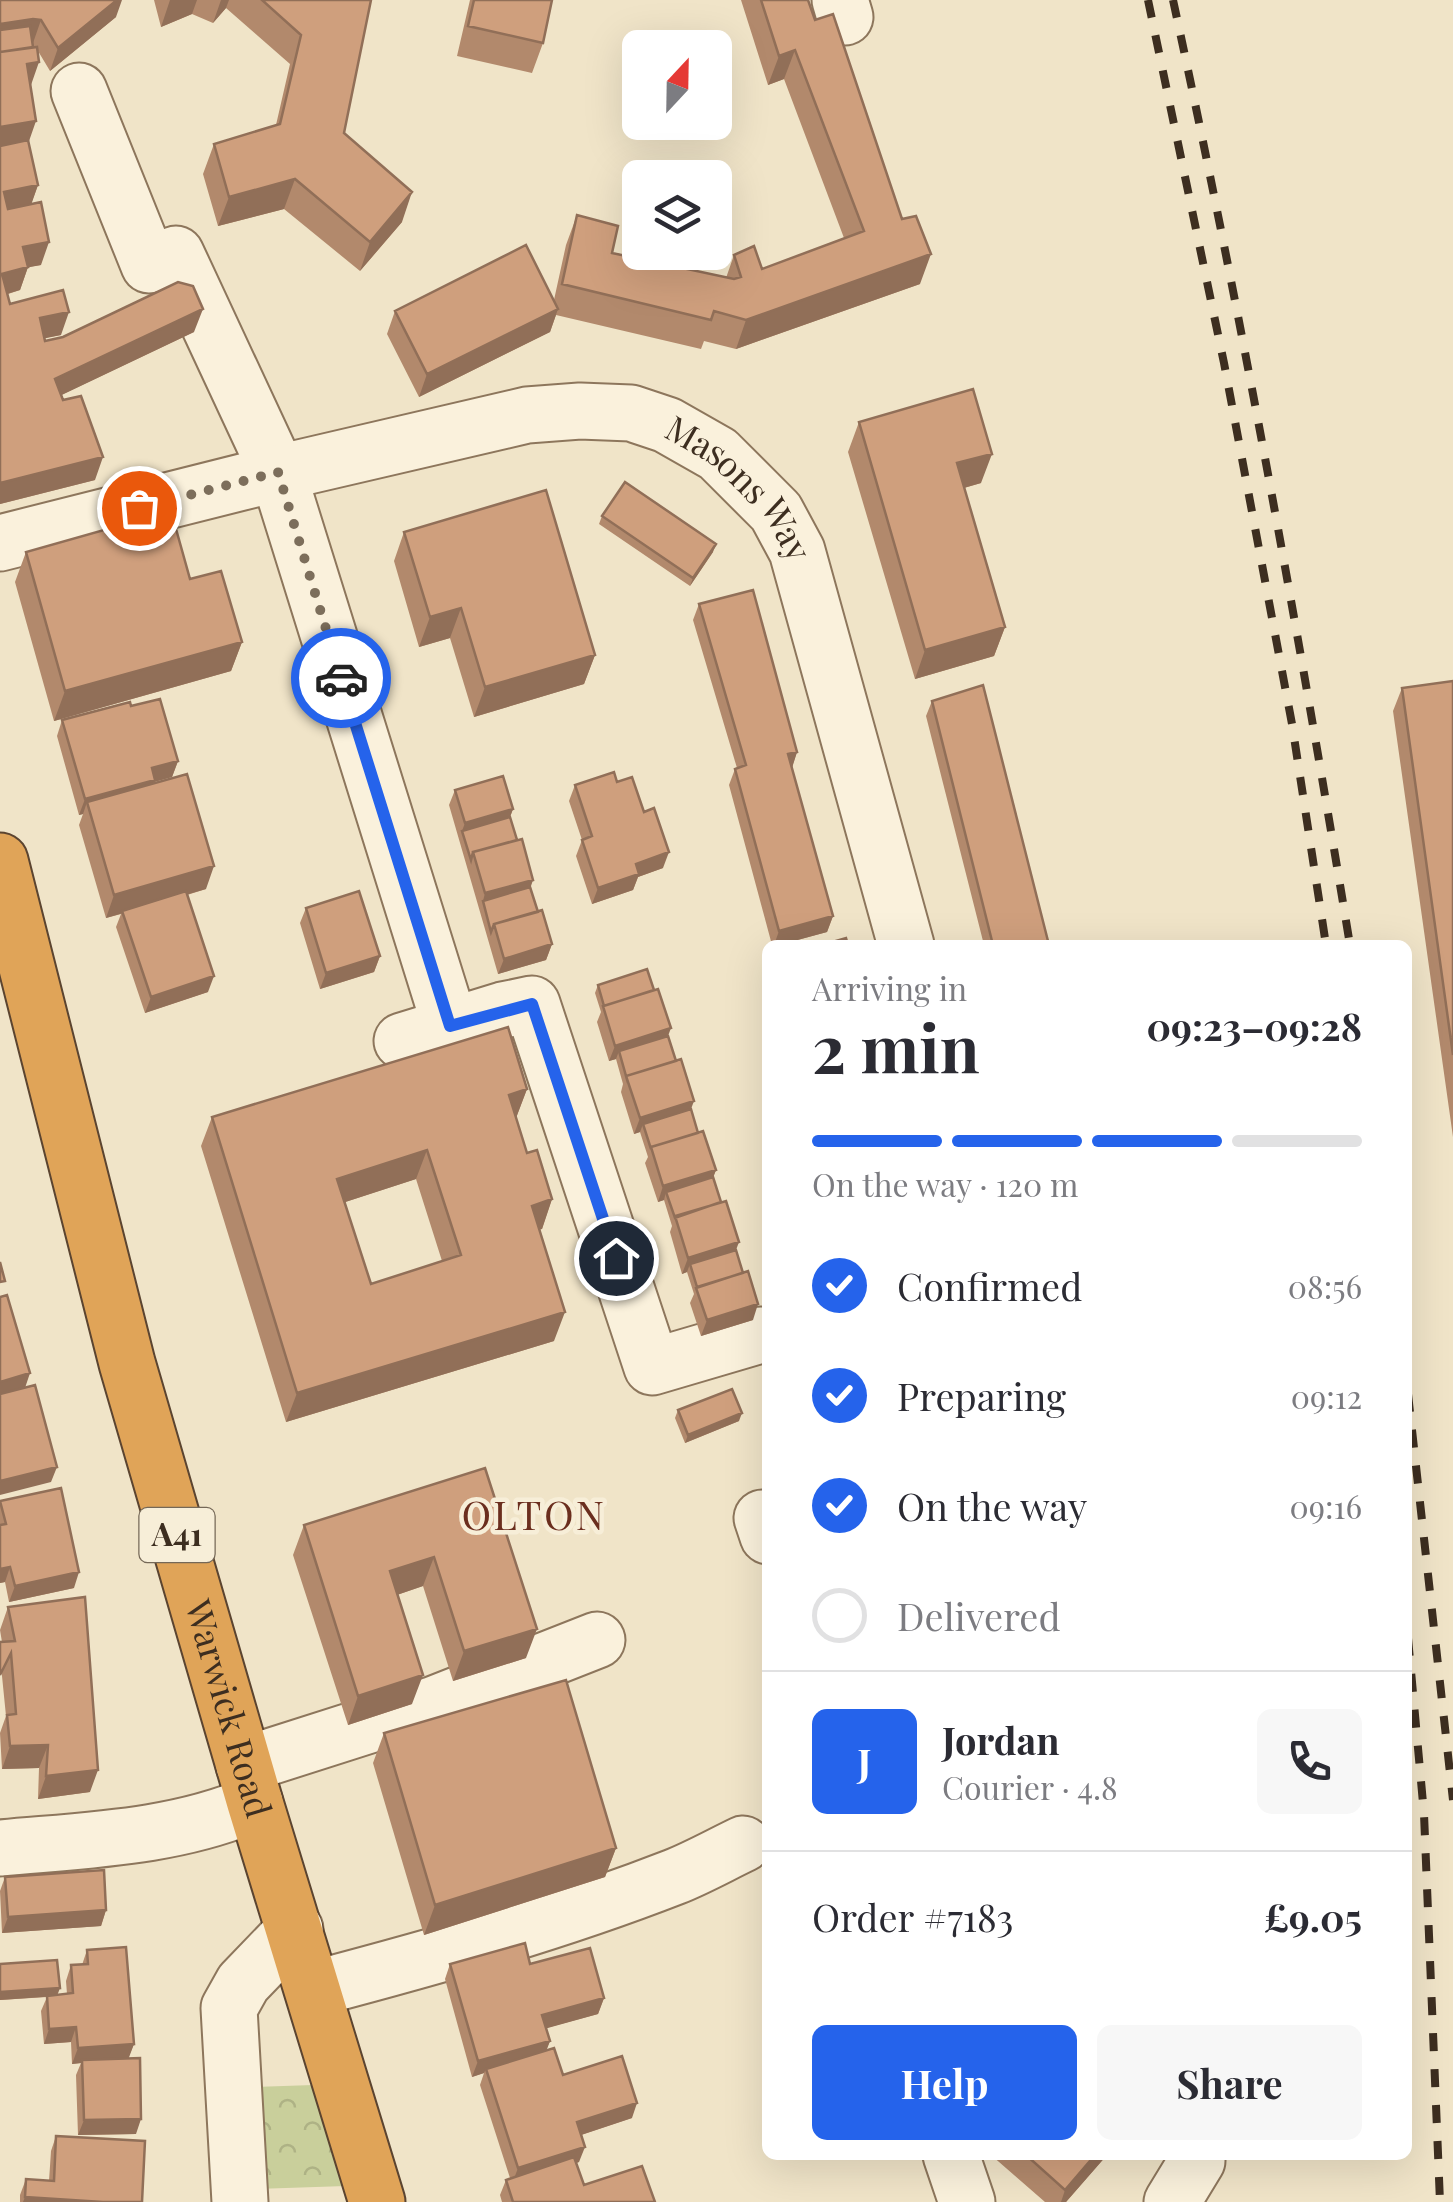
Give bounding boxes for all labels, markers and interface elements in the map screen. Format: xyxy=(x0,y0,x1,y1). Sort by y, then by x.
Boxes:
north arrow xyxy=(622,30,732,140)
map controls xyxy=(622,30,732,270)
button: layers xyxy=(622,160,732,270)
street label: Masons Way xyxy=(658,403,824,569)
pin xyxy=(97,466,182,551)
icon: bag xyxy=(112,481,167,536)
courier xyxy=(291,628,391,728)
icon: car xyxy=(314,651,369,706)
text: Arriving in xyxy=(812,966,967,1009)
text: 09:23–09:28 xyxy=(1146,1000,1362,1051)
text: 2 min xyxy=(812,1003,980,1089)
text: On the way · 120 m xyxy=(812,1162,1078,1205)
pin xyxy=(574,1216,659,1301)
icon: home xyxy=(589,1231,644,1286)
icon: check xyxy=(812,1258,867,1313)
text: Confirmed xyxy=(897,1260,1082,1311)
text: 08:56 xyxy=(1288,1264,1362,1307)
icon: check xyxy=(812,1368,867,1423)
text: Preparing xyxy=(897,1370,1066,1421)
text: 09:12 xyxy=(1291,1374,1362,1417)
icon: check xyxy=(812,1478,867,1533)
text: On the way xyxy=(897,1480,1087,1531)
text: 09:16 xyxy=(1290,1484,1362,1527)
district label: OLTON xyxy=(462,1487,606,1540)
road number: A41 xyxy=(140,1508,214,1562)
text: Delivered xyxy=(897,1590,1061,1641)
street label: Warwick Road xyxy=(176,1593,284,1823)
button: phone xyxy=(1257,1709,1362,1814)
text: Jordan xyxy=(942,1714,1060,1765)
text: J xyxy=(858,1736,871,1787)
text: Courier · 4.8 xyxy=(942,1765,1118,1808)
text: Order #7183 xyxy=(812,1891,1013,1942)
text: £9.05 xyxy=(1264,1891,1362,1942)
button: Help xyxy=(812,2025,1077,2140)
button: Share xyxy=(1097,2025,1362,2140)

